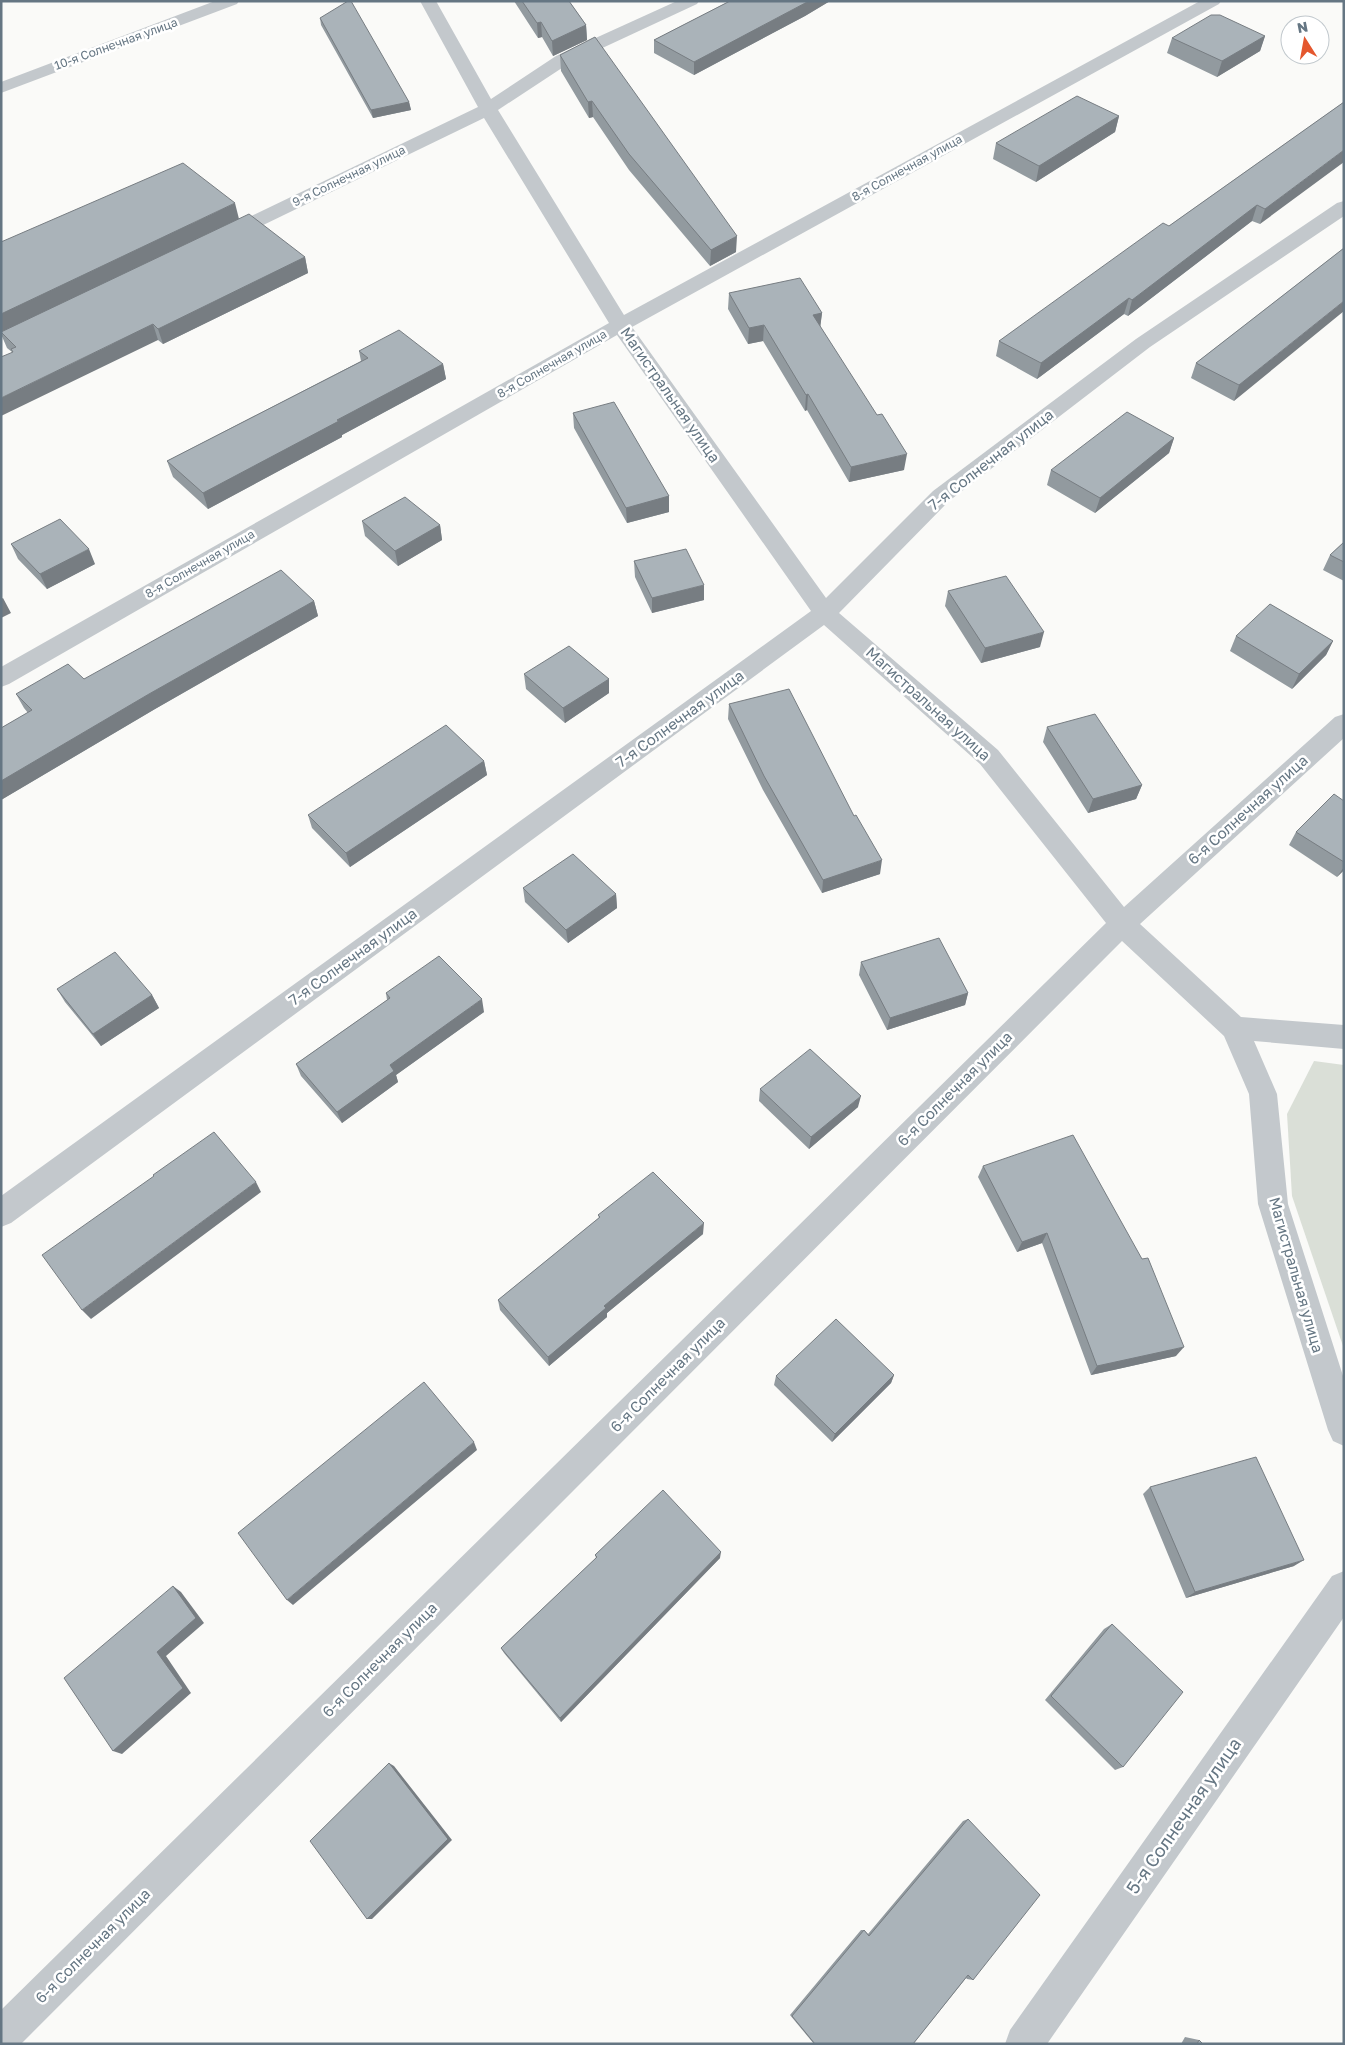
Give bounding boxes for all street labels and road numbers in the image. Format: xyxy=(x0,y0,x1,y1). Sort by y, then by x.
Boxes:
street label: 10-я Солнечная улица xyxy=(52,14,179,73)
street label: 8-я Солнечная улица xyxy=(849,131,965,204)
street label: 9-я Солнечная улица xyxy=(290,142,408,209)
street label: Магистральная улица xyxy=(617,323,724,466)
street label: 8-я Солнечная улица xyxy=(494,326,609,401)
street label: 7-я Солнечная улица xyxy=(924,405,1057,514)
street label: 8-я Солнечная улица xyxy=(142,526,257,601)
street label: Магистральная улица xyxy=(863,643,995,764)
street label: 7-я Солнечная улица xyxy=(612,666,747,771)
street label: 6-я Солнечная улица xyxy=(1184,751,1311,868)
street label: 7-я Солнечная улица xyxy=(285,904,420,1009)
street label: 6-я Солнечная улица xyxy=(893,1027,1015,1149)
street label: Магистральная улица xyxy=(1266,1195,1328,1355)
street label: 6-я Солнечная улица xyxy=(606,1313,728,1435)
street label: 6-я Солнечная улица xyxy=(318,1598,440,1720)
street label: 5-я Солнечная улица xyxy=(1121,1733,1245,1898)
street label: 6-я Солнечная улица xyxy=(31,1884,153,2006)

